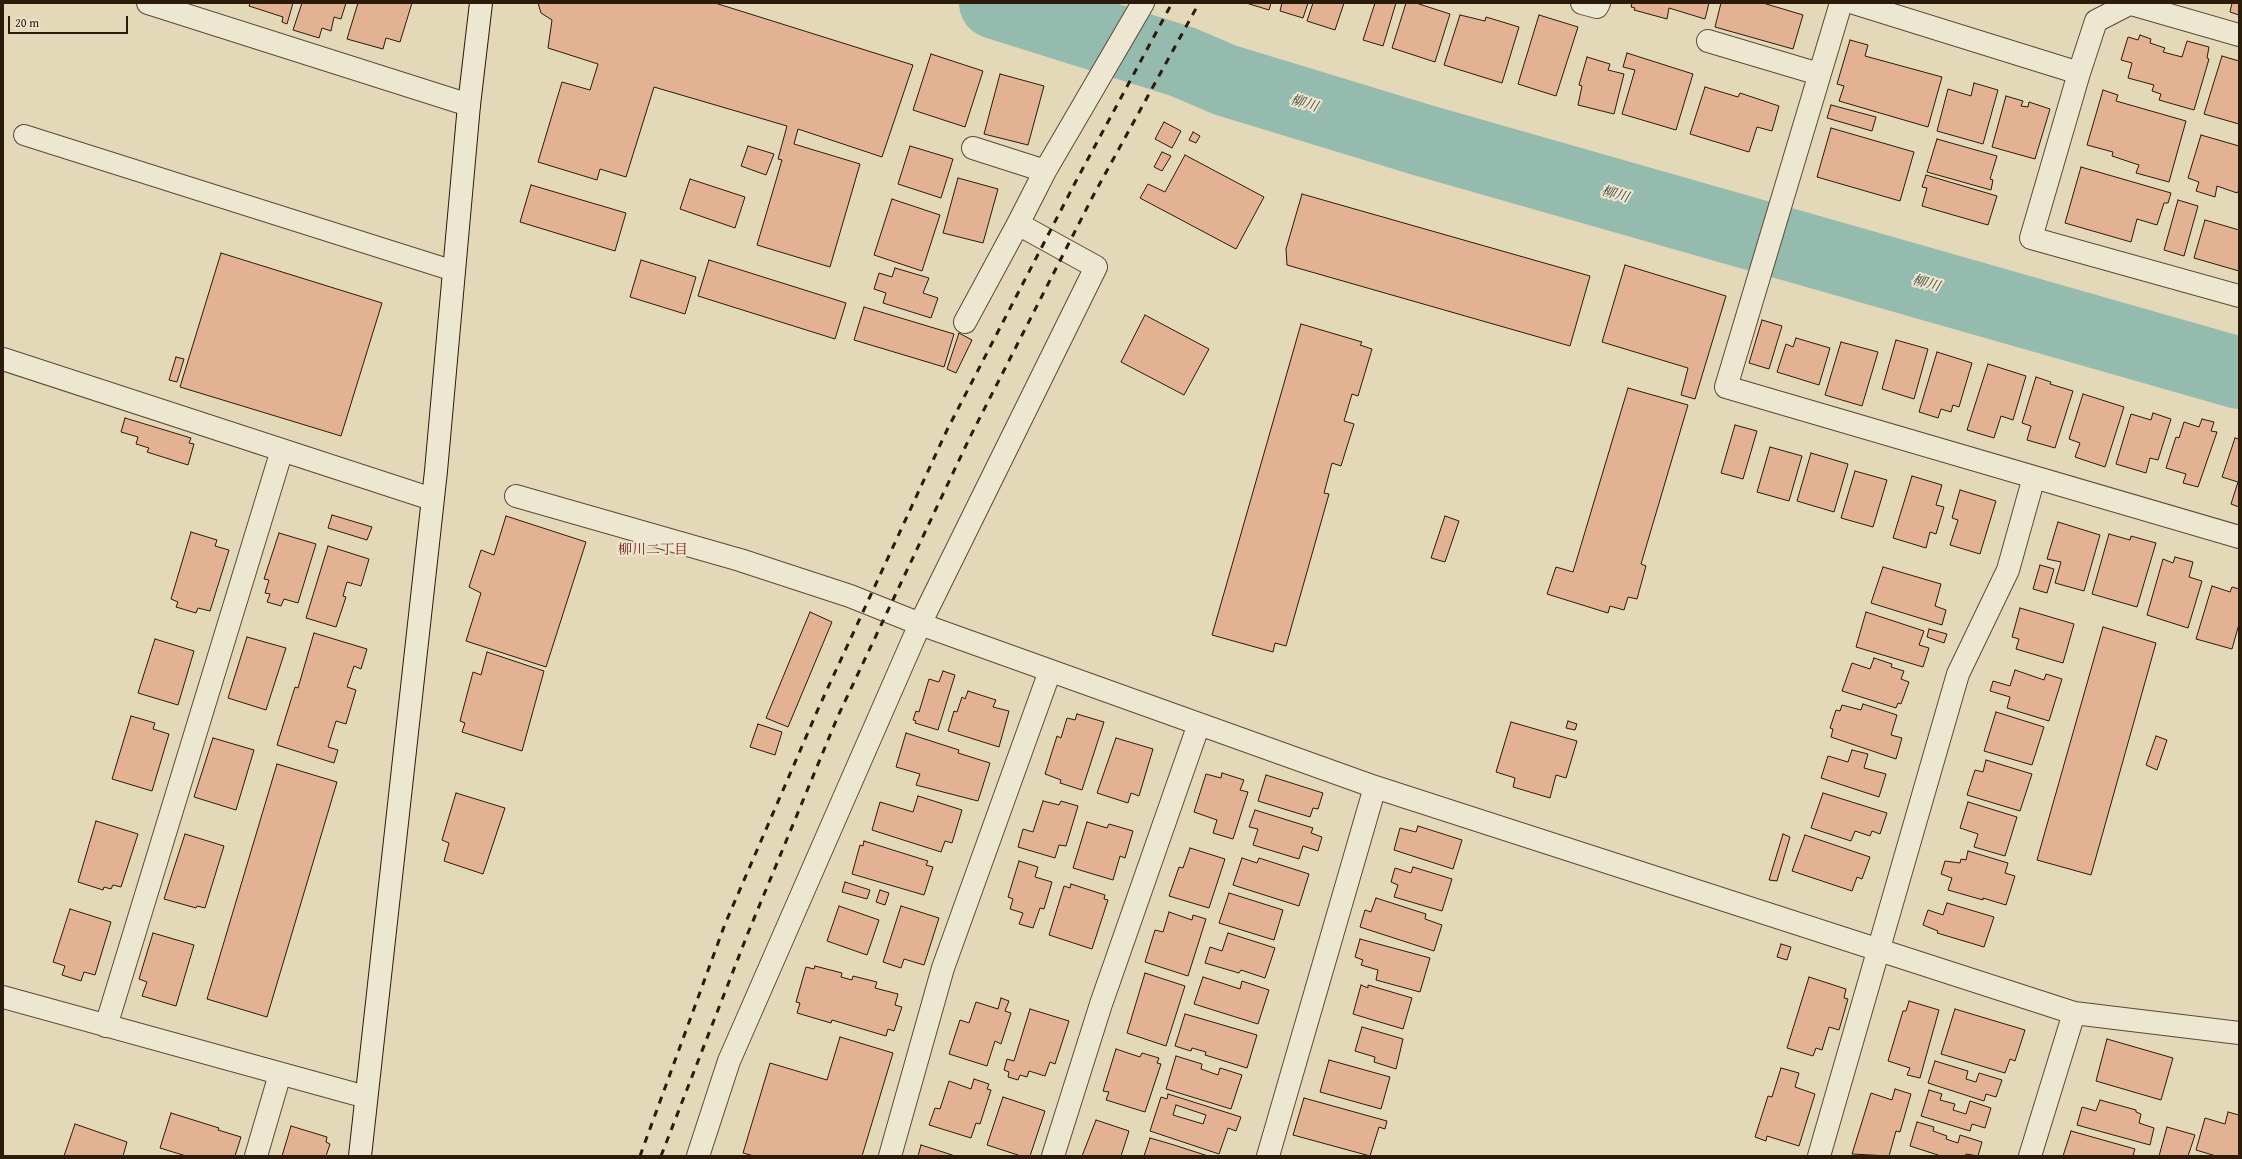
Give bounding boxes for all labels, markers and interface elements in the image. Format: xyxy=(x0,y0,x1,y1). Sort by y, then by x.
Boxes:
scale bar xyxy=(10,8,130,34)
text: 20 m xyxy=(15,14,39,31)
water label: 柳川 xyxy=(1288,92,1320,116)
water label: 柳川 xyxy=(1599,183,1631,207)
water label: 柳川 xyxy=(1910,272,1942,296)
district label: 柳川二丁目 xyxy=(618,542,688,558)

